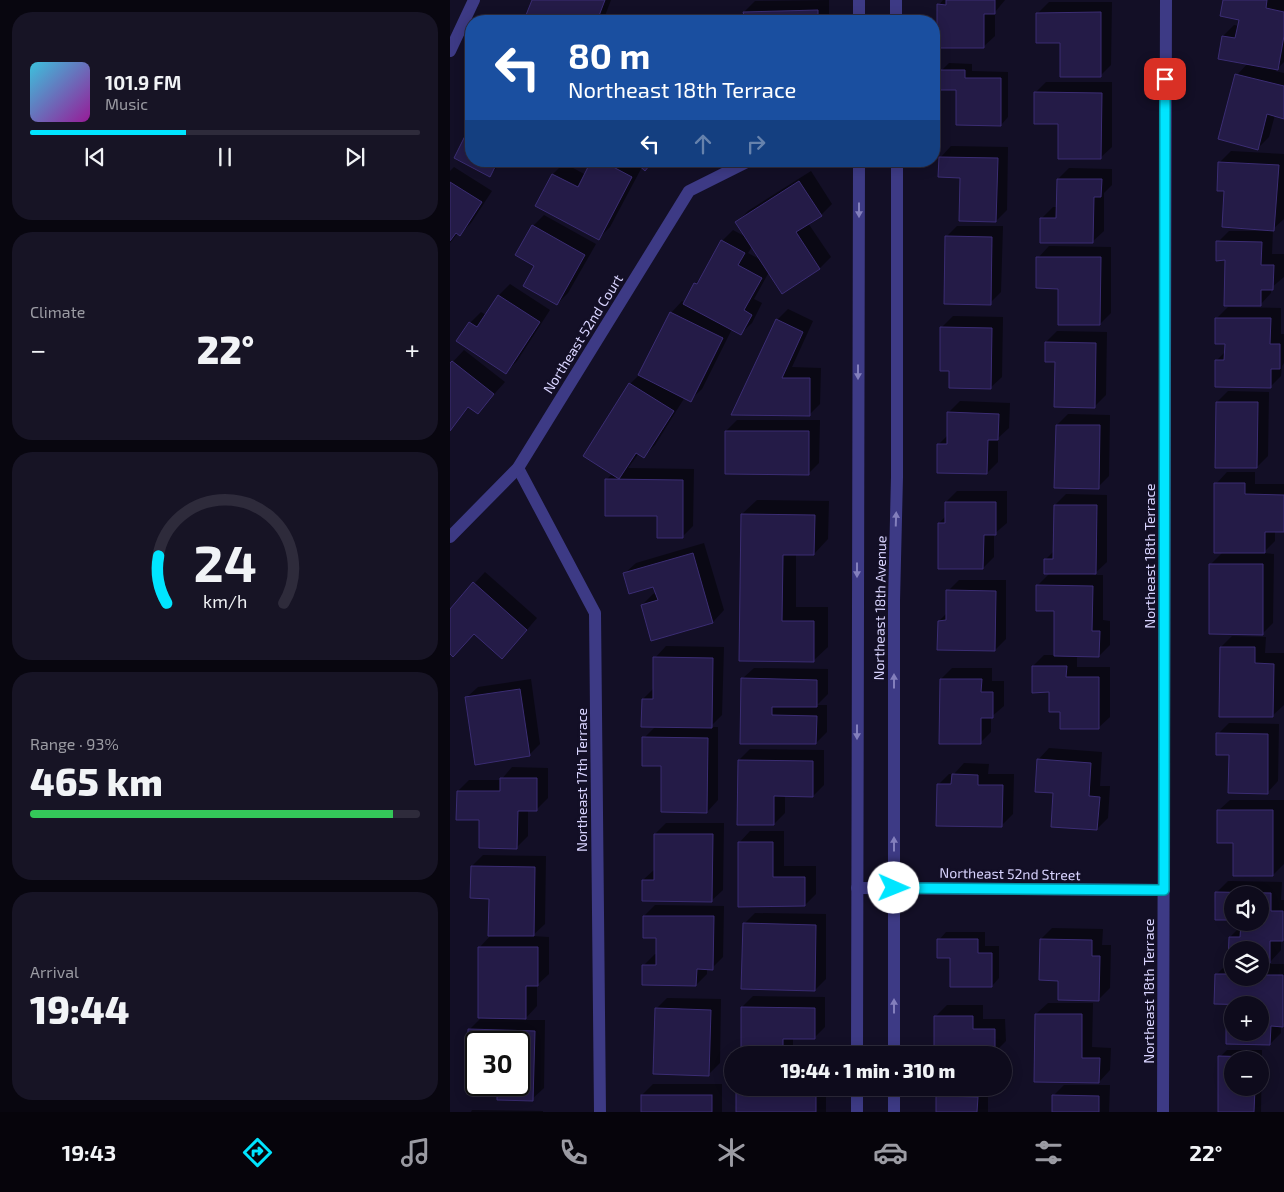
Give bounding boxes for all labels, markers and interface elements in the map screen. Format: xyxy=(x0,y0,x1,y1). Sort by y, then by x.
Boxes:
text: 80 m xyxy=(568,34,650,76)
icon: left xyxy=(485,35,550,100)
pin xyxy=(1144,58,1186,100)
icon: arrive xyxy=(1151,65,1179,93)
text: 101.9 FM xyxy=(105,71,181,94)
text: Northeast 18th Terrace xyxy=(568,76,796,102)
text: Music xyxy=(105,94,148,113)
icon: left xyxy=(636,130,664,158)
icon: ahead xyxy=(689,130,717,158)
icon: right xyxy=(742,130,770,158)
icon: previous xyxy=(81,143,109,171)
icon: pause xyxy=(211,143,239,171)
icon: next xyxy=(341,143,369,171)
one-way arrow xyxy=(854,202,862,218)
street label: Northeast 52nd Court xyxy=(539,271,626,396)
text: Climate xyxy=(30,302,85,321)
text: 22° xyxy=(197,326,254,372)
text: − xyxy=(30,332,46,366)
text: + xyxy=(405,332,420,366)
one-way arrow xyxy=(854,365,862,381)
street label: Northeast 18th Terrace xyxy=(1141,483,1158,629)
one-way arrow xyxy=(893,511,901,527)
text: 24 xyxy=(193,530,257,592)
street label: Northeast 18th Avenue xyxy=(870,535,889,681)
one-way arrow xyxy=(853,562,861,578)
text: km/h xyxy=(203,590,247,612)
one-way arrow xyxy=(890,673,898,689)
street label: Northeast 17th Terrace xyxy=(573,708,590,852)
one-way arrow xyxy=(853,725,861,741)
text: Range · 93% xyxy=(30,734,119,753)
text: 465 km xyxy=(30,758,163,804)
one-way arrow xyxy=(890,836,898,852)
position arrow xyxy=(867,861,919,913)
street label: Northeast 52nd Street xyxy=(939,864,1081,883)
map controls xyxy=(1224,886,1269,1096)
button: sound xyxy=(1224,886,1269,931)
street label: Northeast 18th Terrace xyxy=(1140,918,1157,1064)
button: layers xyxy=(1224,941,1269,986)
text: Arrival xyxy=(30,962,79,981)
text: 19:44 xyxy=(30,986,129,1032)
button: + xyxy=(1224,996,1269,1041)
one-way arrow xyxy=(890,998,898,1014)
speed limit sign: 30 xyxy=(465,1031,530,1096)
button: − xyxy=(1224,1051,1269,1096)
text: 19:44 · 1 min · 310 m xyxy=(781,1059,955,1082)
icon: directions xyxy=(240,1135,275,1170)
icon: music xyxy=(398,1135,433,1170)
icon: phone xyxy=(556,1135,591,1170)
icon: climate xyxy=(714,1135,749,1170)
icon: car xyxy=(873,1135,908,1170)
icon: filters xyxy=(1031,1135,1066,1170)
text: 19:43 xyxy=(62,1139,116,1165)
text: 22° xyxy=(1189,1139,1222,1165)

